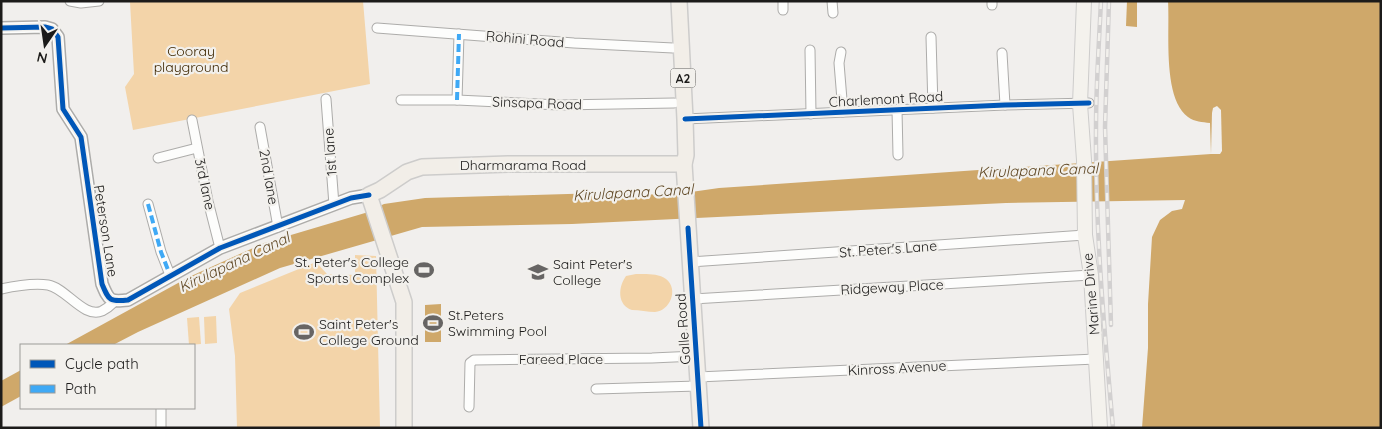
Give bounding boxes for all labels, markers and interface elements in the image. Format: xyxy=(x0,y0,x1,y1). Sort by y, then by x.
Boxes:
north arrow xyxy=(20,20,70,70)
street label: Rohini Road xyxy=(485,27,565,51)
park label: Cooray playground xyxy=(154,42,228,76)
text: N xyxy=(35,48,49,68)
road number: A2 xyxy=(670,68,696,88)
street label: Charlemont Road xyxy=(828,87,944,111)
street label: Sinsapa Road xyxy=(492,92,582,114)
street label: 1st lane xyxy=(319,127,341,177)
street label: 2nd lane xyxy=(255,148,283,206)
street label: 3rd lane xyxy=(191,156,219,212)
street label: Dharmarama Road xyxy=(460,156,586,174)
water label: Kirulapana Canal xyxy=(978,158,1100,182)
water label: Kirulapana Canal xyxy=(572,179,695,205)
street label: Peterson Lane xyxy=(90,184,122,278)
water label: Kirulapana Canal xyxy=(175,227,294,296)
street label: St. Peter's Lane xyxy=(838,237,938,261)
street label: Marine Drive xyxy=(1078,252,1104,336)
place label: St. Peter's College Sports Complex xyxy=(295,253,409,287)
place label: Saint Peter's College xyxy=(553,255,632,289)
sports icon: St. Peter's College Sports Complex xyxy=(413,259,435,281)
school or university icon: Saint Peter's College xyxy=(527,261,549,283)
street label: Ridgeway Place xyxy=(840,275,944,299)
street label: Galle Road xyxy=(672,293,694,365)
place label: St.Peters Swimming Pool xyxy=(448,306,547,340)
sports icon: St.Peters Swimming Pool xyxy=(422,312,444,334)
place label: Saint Peter's College Ground xyxy=(319,315,419,349)
sports icon: Saint Peter's College Ground xyxy=(293,321,315,343)
legend xyxy=(20,344,195,409)
street label: Fareed Place xyxy=(519,350,603,368)
text: Cycle path xyxy=(65,354,139,373)
street label: Kinross Avenue xyxy=(847,356,947,380)
text: Path xyxy=(65,379,97,398)

